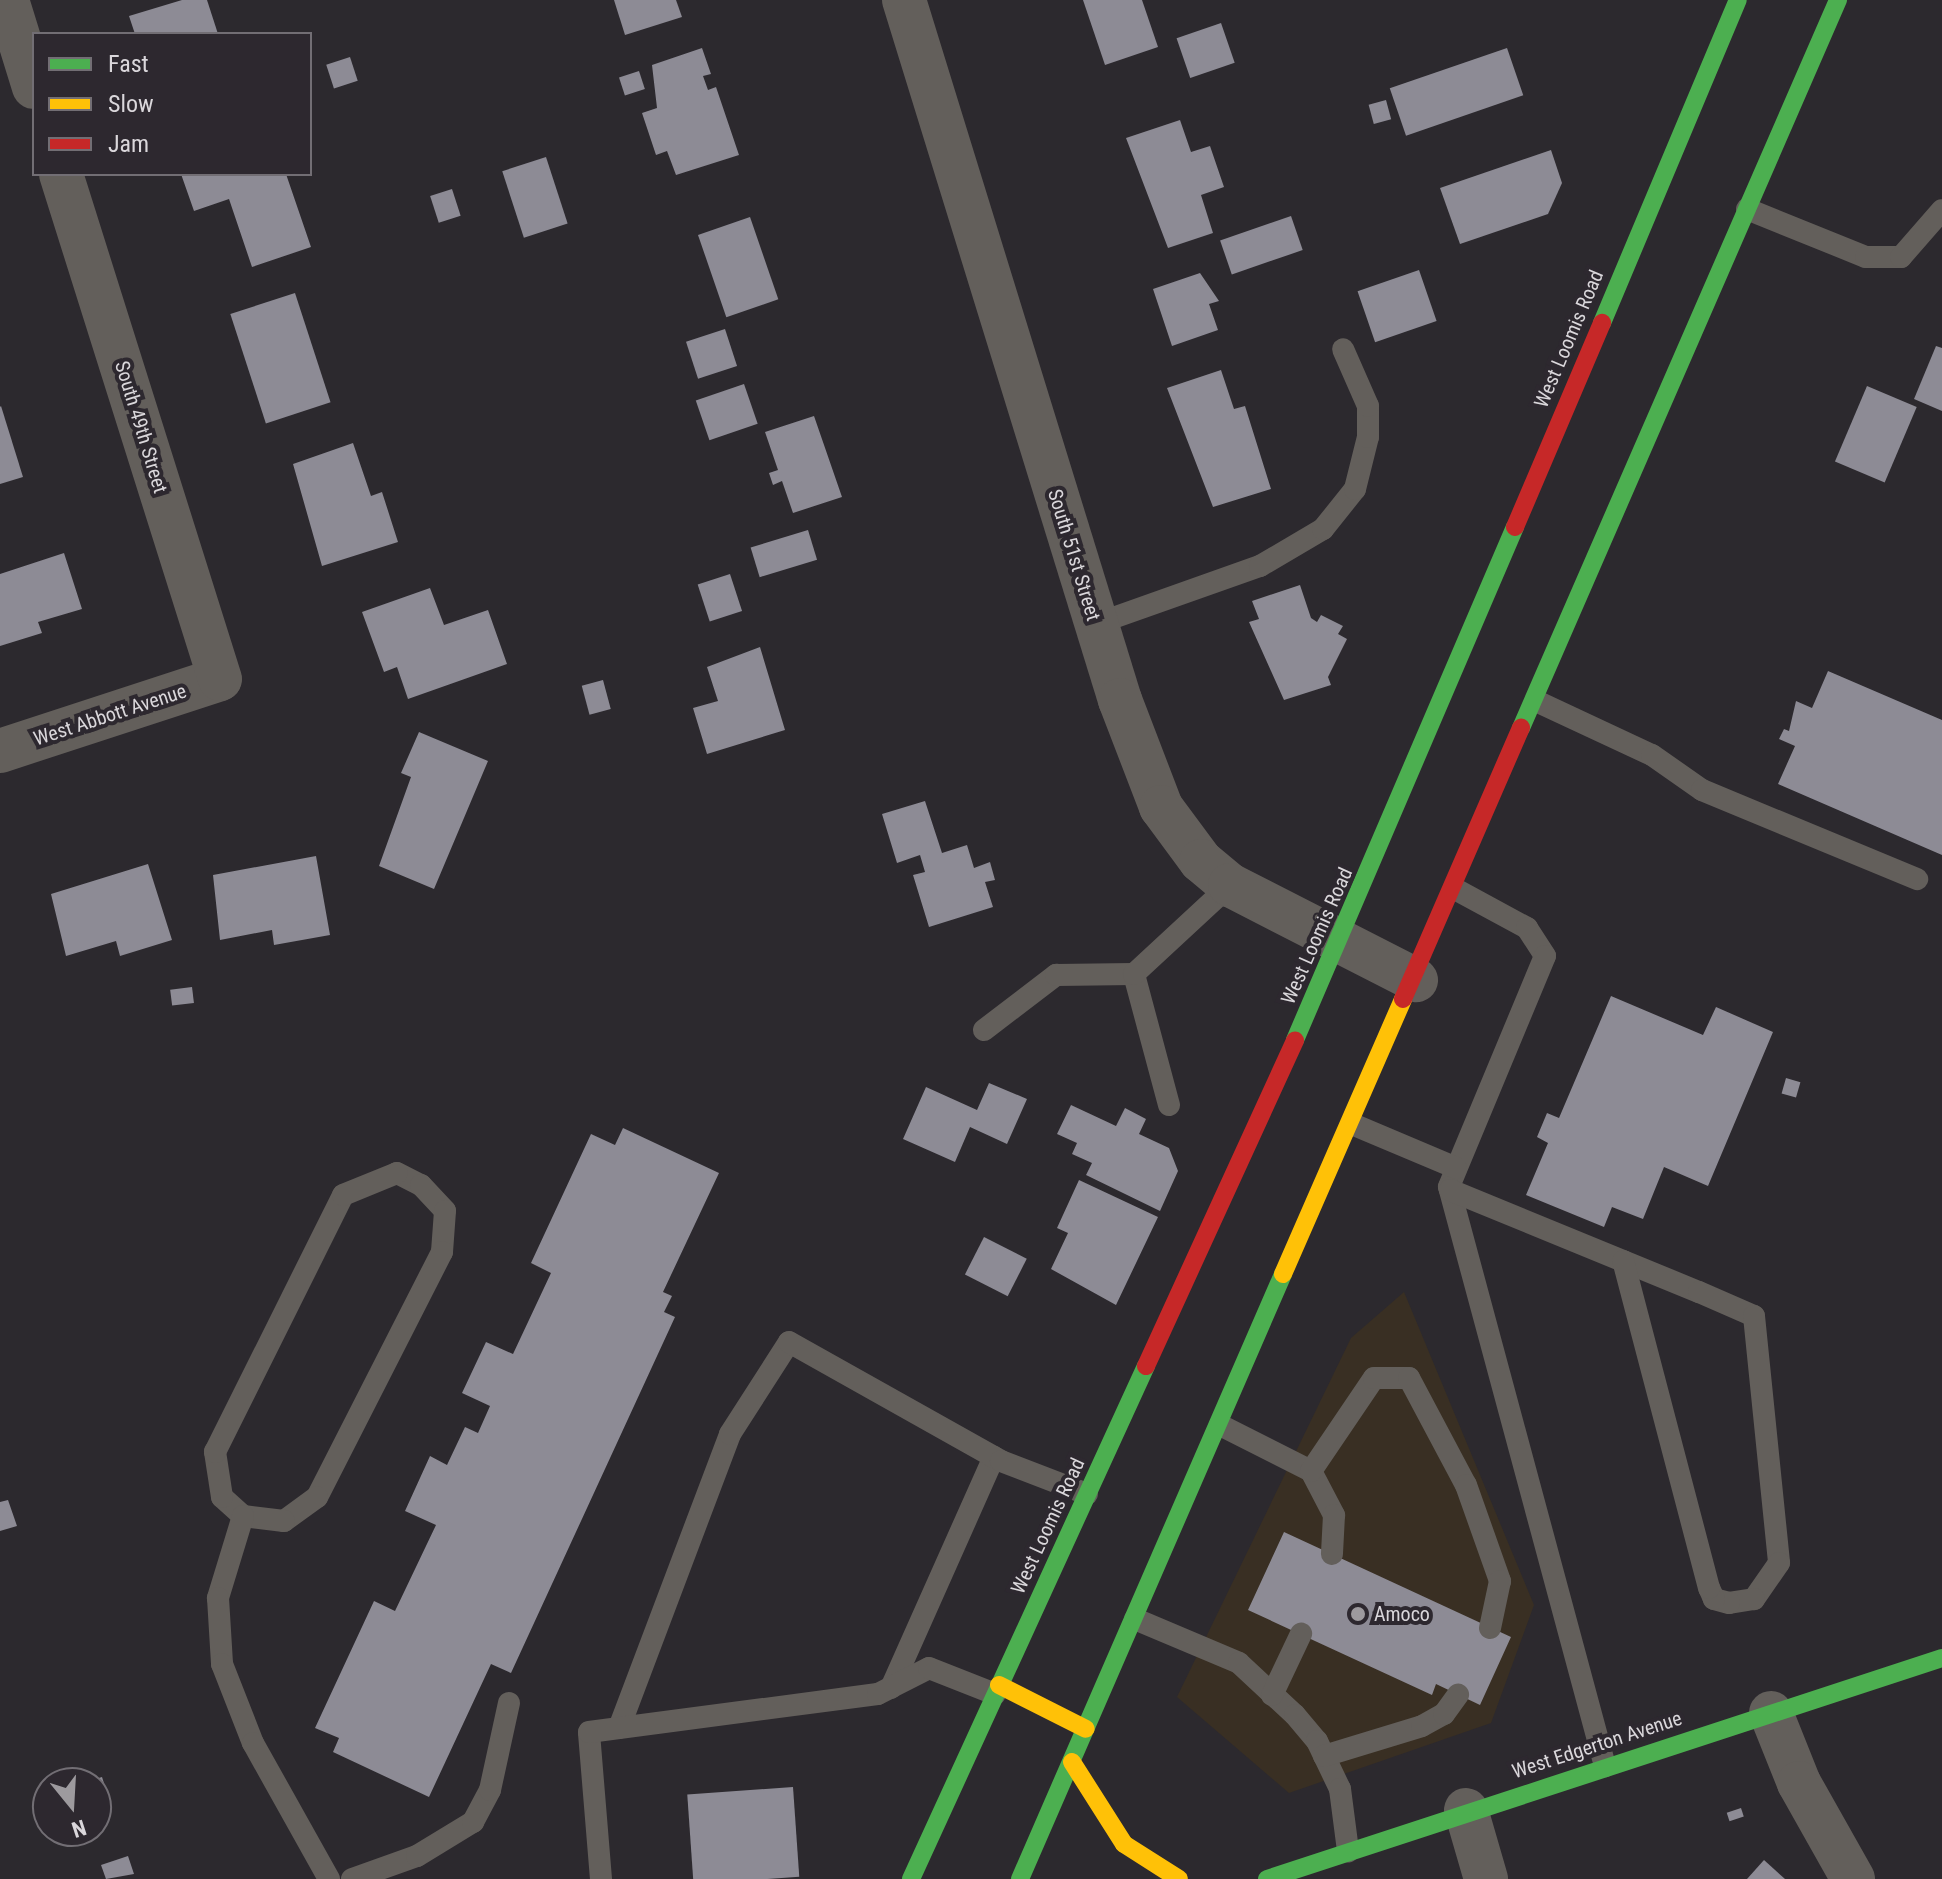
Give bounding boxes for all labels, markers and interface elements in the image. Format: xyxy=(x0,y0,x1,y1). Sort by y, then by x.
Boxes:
legend xyxy=(32,32,312,176)
text: Fast xyxy=(108,50,149,78)
text: Slow xyxy=(108,90,154,118)
text: Jam xyxy=(108,130,149,158)
street label: West Loomis Road xyxy=(1529,267,1609,411)
street label: South 49th Street xyxy=(109,358,173,496)
street label: South 51st Street xyxy=(1043,486,1105,624)
street label: West Abbott Avenue xyxy=(31,679,189,751)
street label: West Loomis Road xyxy=(1276,864,1358,1008)
street label: West Loomis Road xyxy=(1006,1454,1090,1598)
place label: Amoco xyxy=(1374,1602,1430,1626)
marker: Amoco xyxy=(1349,1605,1367,1623)
street label: West Edgerton Avenue xyxy=(1509,1706,1685,1784)
north arrow xyxy=(32,1767,112,1847)
text: N xyxy=(69,1814,89,1842)

